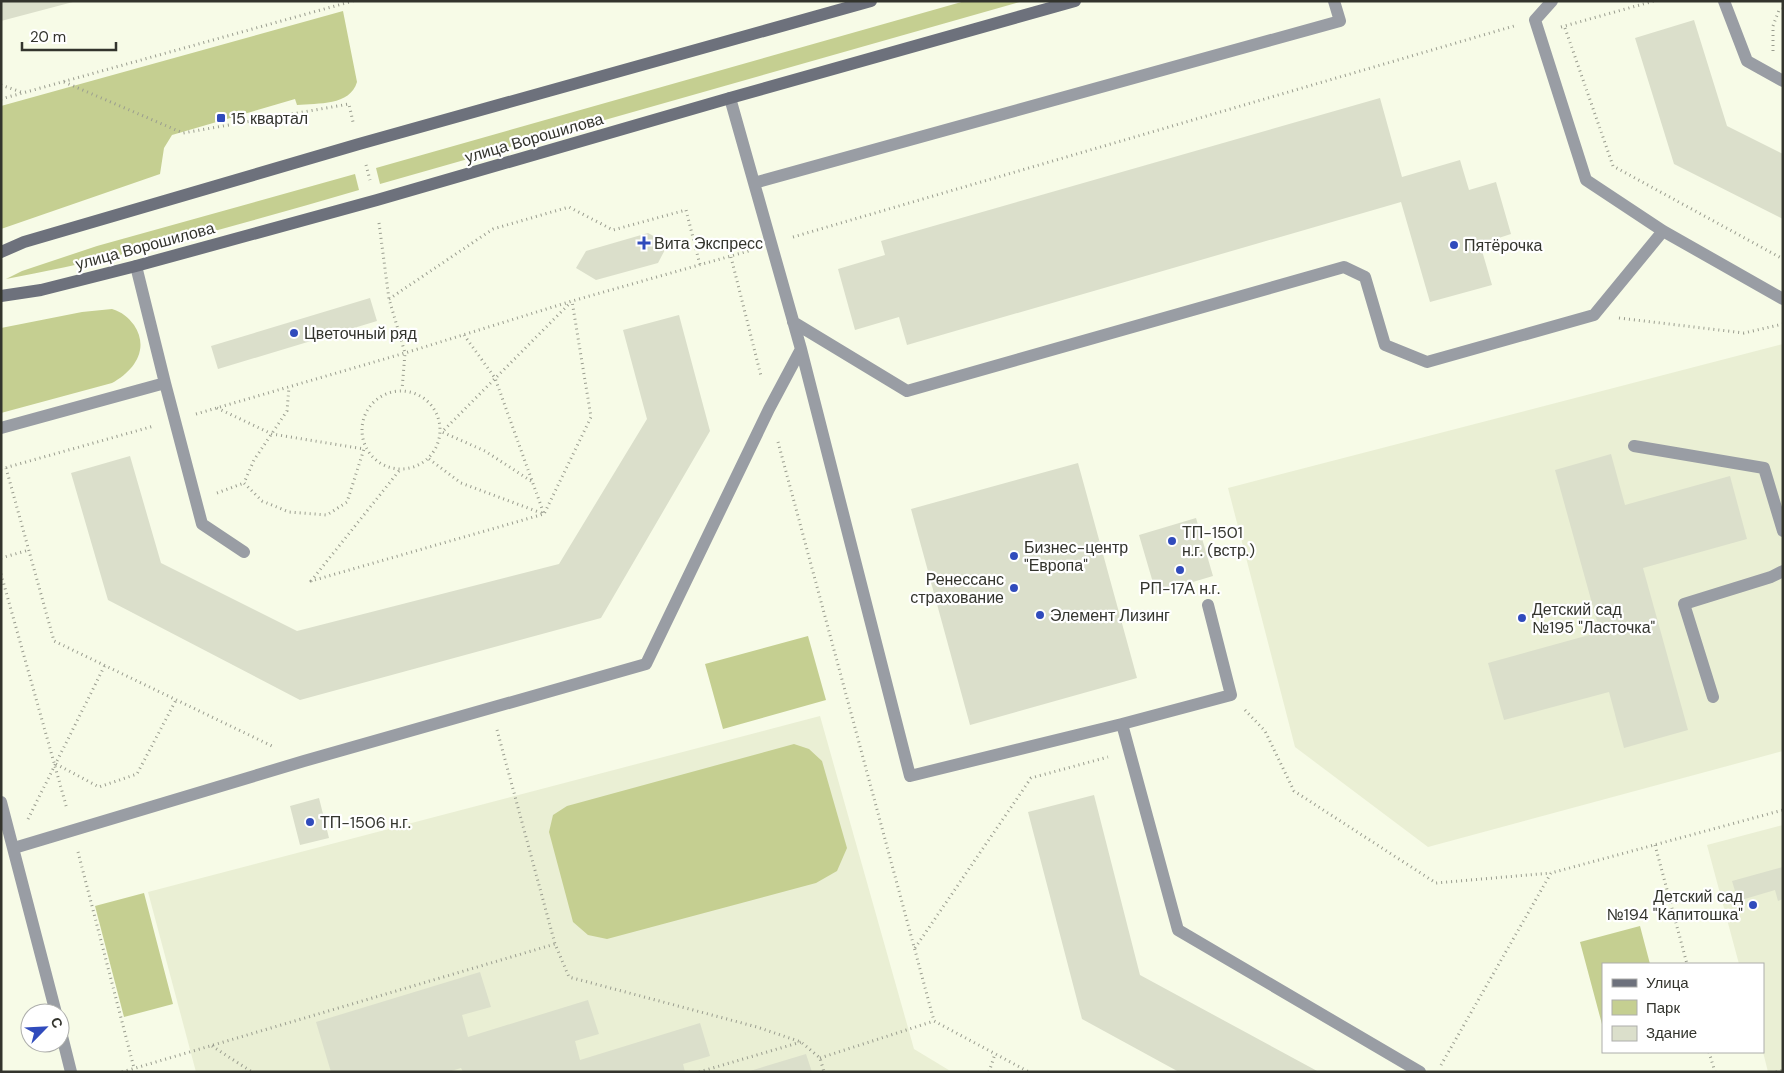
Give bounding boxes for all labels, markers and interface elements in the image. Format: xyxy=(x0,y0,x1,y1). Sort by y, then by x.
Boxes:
scale bar xyxy=(22,20,116,52)
text: 20 m xyxy=(30,27,66,47)
place label: 15 квартал xyxy=(231,108,308,129)
street label: улица Ворошилова xyxy=(462,108,606,168)
marker: 15 квартал xyxy=(215,112,227,124)
street label: улица Ворошилова xyxy=(73,217,217,275)
place label: Вита Экспресс xyxy=(654,233,763,254)
place label: Пятёрочка xyxy=(1464,235,1543,256)
marker: Вита Экспресс xyxy=(638,237,650,249)
marker: Пятёрочка xyxy=(1448,239,1460,251)
place label: Цветочный ряд xyxy=(304,323,417,344)
marker: Цветочный ряд xyxy=(288,327,300,339)
place label: ТП-1501 н.г. (встр.) xyxy=(1182,522,1255,561)
marker: ТП-1501 н.г. (встр.) xyxy=(1166,535,1178,547)
place label: Бизнес-центр "Европа" xyxy=(1024,537,1128,576)
marker: Бизнес-центр "Европа" xyxy=(1008,550,1020,562)
marker: РП-17А н.г. xyxy=(1174,564,1186,576)
place label: Ренессанс страхование xyxy=(910,569,1004,608)
place label: РП-17А н.г. xyxy=(1140,578,1220,599)
marker: Ренессанс страхование xyxy=(1008,582,1020,594)
place label: Детский сад №195 "Ласточка" xyxy=(1532,599,1656,638)
place label: Элемент Лизинг xyxy=(1050,605,1170,626)
marker: Элемент Лизинг xyxy=(1034,609,1046,621)
marker: Детский сад №195 "Ласточка" xyxy=(1516,612,1528,624)
place label: ТП-1506 н.г. xyxy=(320,812,411,833)
marker: ТП-1506 н.г. xyxy=(304,816,316,828)
place label: Детский сад №194 "Капитошка" xyxy=(1607,886,1744,925)
marker: Детский сад №194 "Капитошка" xyxy=(1747,899,1759,911)
legend xyxy=(1602,963,1764,1053)
text: Улица xyxy=(1646,973,1689,993)
text: Парк xyxy=(1646,998,1680,1018)
north arrow xyxy=(20,1003,70,1053)
text: С xyxy=(47,1014,67,1031)
text: Здание xyxy=(1646,1023,1697,1043)

